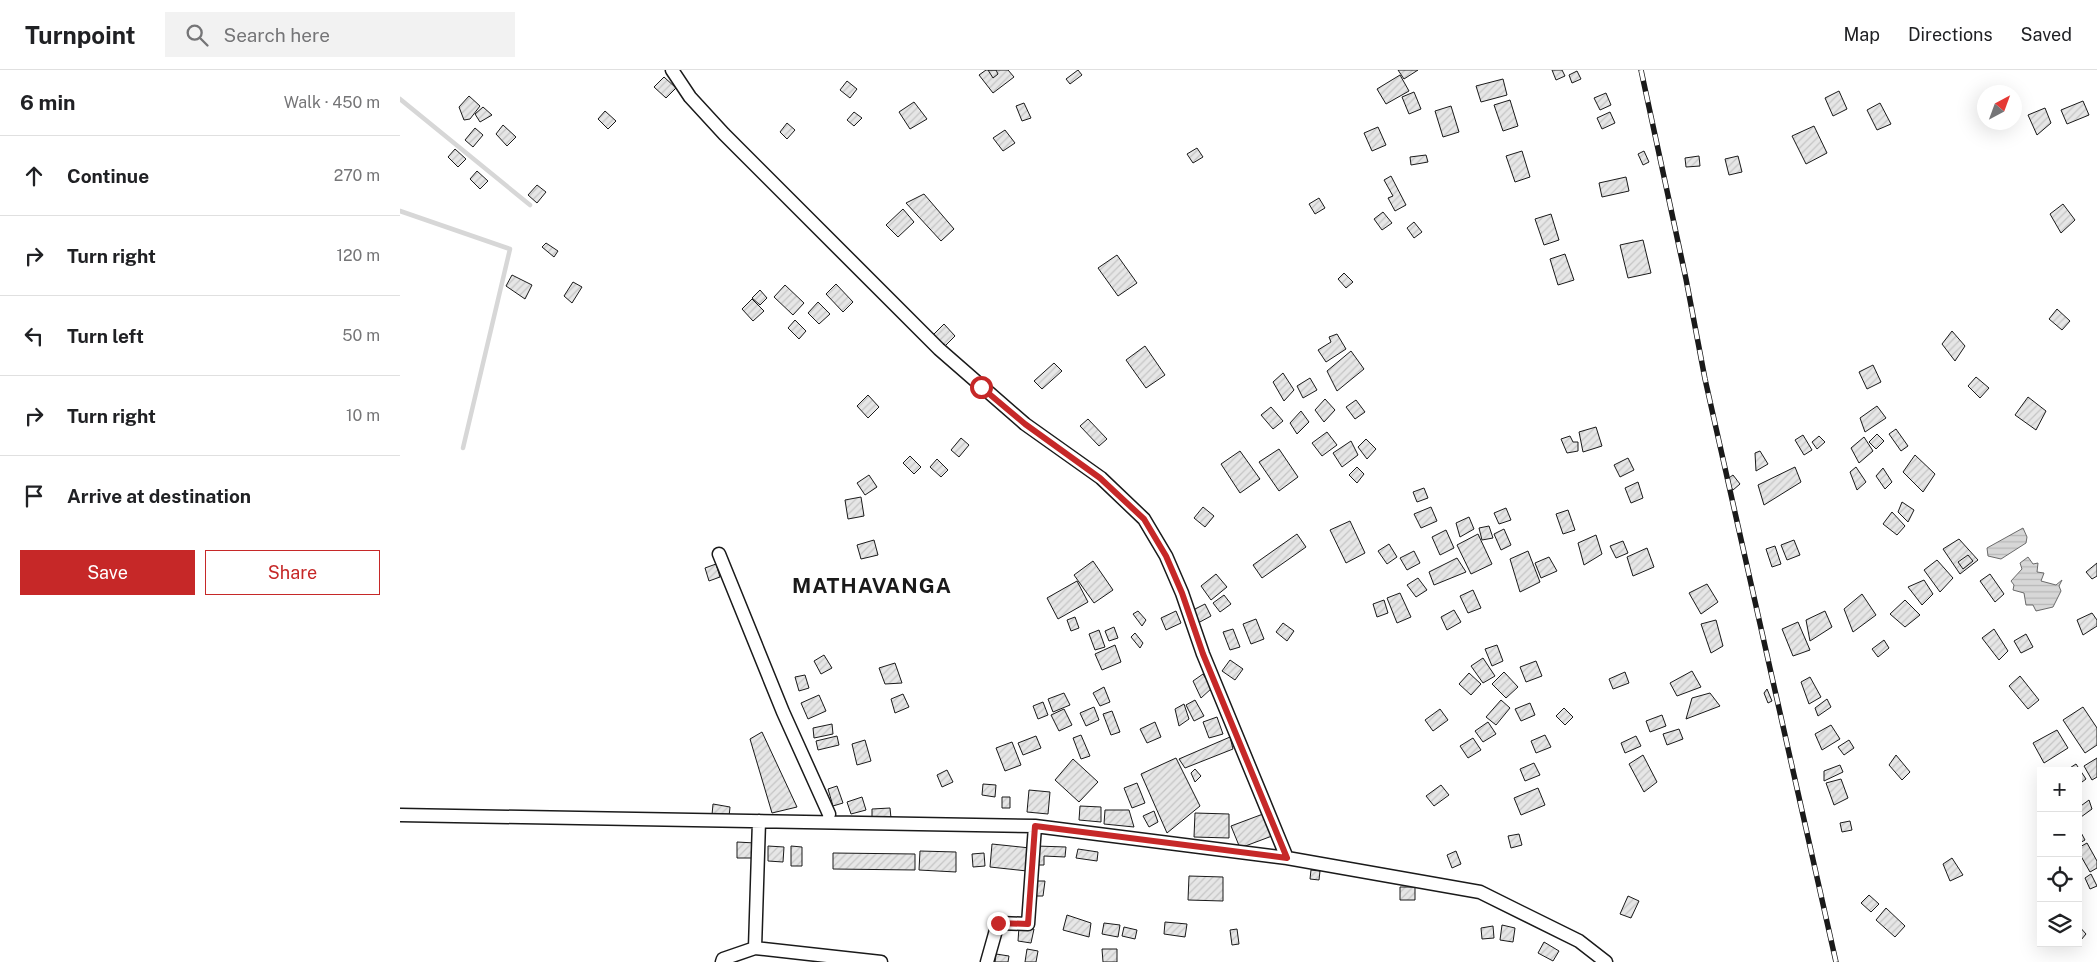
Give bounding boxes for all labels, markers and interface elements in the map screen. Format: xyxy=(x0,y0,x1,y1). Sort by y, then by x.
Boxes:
search box xyxy=(165,12,515,57)
text: Turnpoint xyxy=(25,21,135,49)
icon: search xyxy=(183,21,211,49)
text: Search here xyxy=(223,24,330,46)
text: Map xyxy=(1843,24,1880,45)
text: Directions xyxy=(1908,24,1993,45)
text: Saved xyxy=(2021,24,2072,45)
north arrow xyxy=(1977,85,2022,130)
text: 6 min xyxy=(20,90,76,115)
text: Walk · 450 m xyxy=(284,93,380,112)
icon: ahead xyxy=(20,162,48,190)
text: Continue xyxy=(67,165,149,187)
text: 270 m xyxy=(334,166,380,185)
icon: right xyxy=(20,242,48,270)
text: Turn right xyxy=(67,245,156,267)
text: 120 m xyxy=(336,246,380,265)
icon: left xyxy=(20,322,48,350)
text: Turn left xyxy=(67,325,144,347)
text: 50 m xyxy=(342,326,380,345)
route start xyxy=(970,376,993,399)
icon: right xyxy=(20,402,48,430)
text: Turn right xyxy=(67,405,156,427)
text: 10 m xyxy=(346,406,380,425)
icon: arrive xyxy=(20,482,48,510)
text: Arrive at destination xyxy=(67,485,251,507)
button: Save xyxy=(20,550,195,595)
button: Share xyxy=(205,550,380,595)
district label: MATHAVANGA xyxy=(792,573,952,598)
map controls xyxy=(2037,767,2082,947)
button: + xyxy=(2037,767,2082,812)
button: − xyxy=(2037,812,2082,857)
button: locate xyxy=(2037,857,2082,902)
button: layers xyxy=(2037,902,2082,947)
route end xyxy=(987,912,1010,935)

